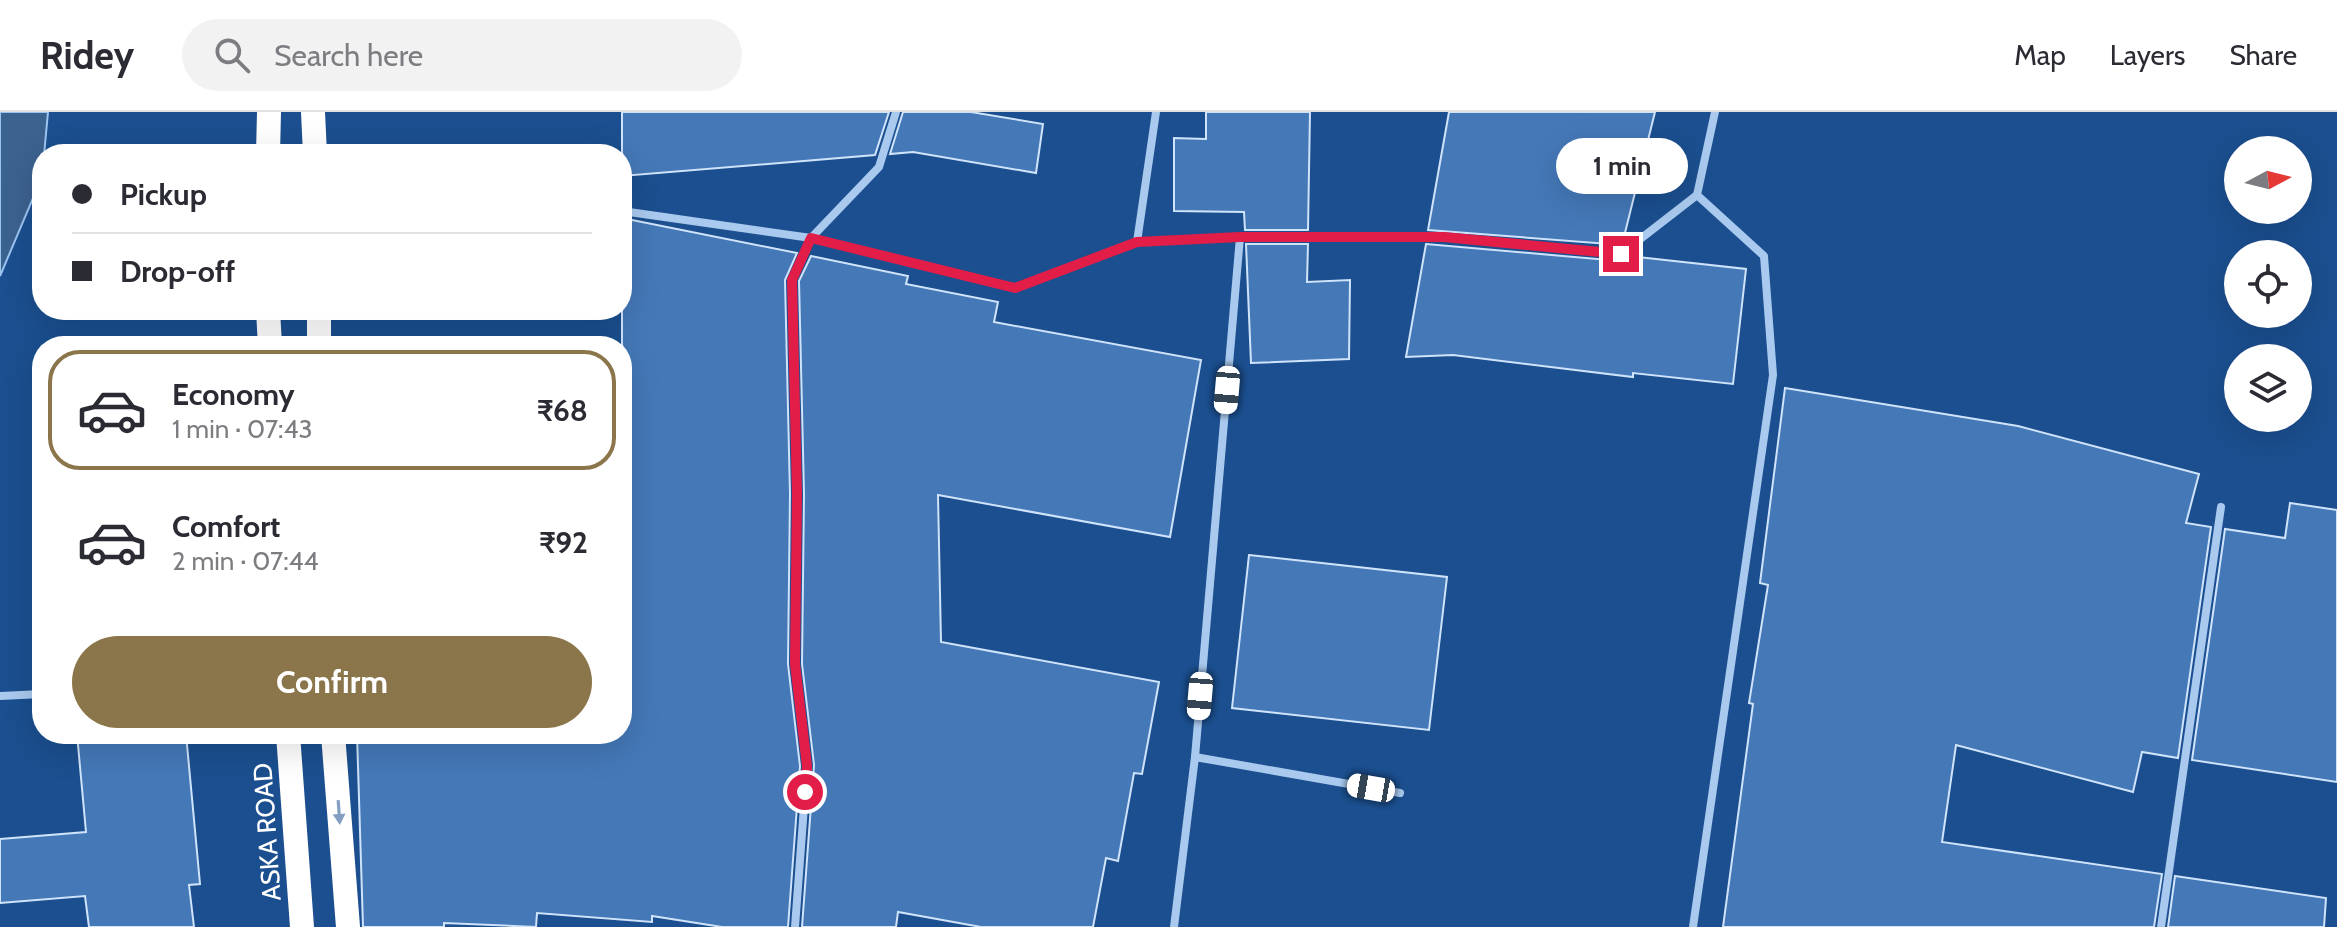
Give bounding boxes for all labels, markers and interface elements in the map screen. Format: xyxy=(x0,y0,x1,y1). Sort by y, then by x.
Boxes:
search box xyxy=(182,19,742,91)
text: Ridey xyxy=(40,32,134,79)
icon: search xyxy=(210,33,254,77)
text: Search here xyxy=(274,37,423,74)
text: Map xyxy=(2014,38,2066,72)
text: Layers xyxy=(2110,38,2185,72)
text: Share xyxy=(2229,38,2297,72)
north arrow xyxy=(2224,136,2312,224)
map controls xyxy=(2224,136,2312,432)
callout: 1 min xyxy=(1555,138,1687,194)
text: 1 min xyxy=(1593,150,1651,182)
text: Pickup xyxy=(120,176,207,213)
route end xyxy=(1603,236,1639,272)
button: locate xyxy=(2224,240,2312,328)
text: Drop-off xyxy=(120,253,235,290)
button: layers xyxy=(2224,344,2312,432)
car xyxy=(1213,365,1241,415)
icon: car xyxy=(76,374,148,446)
text: Economy xyxy=(172,376,295,413)
text: ₹68 xyxy=(537,392,588,429)
text: 1 min · 07:43 xyxy=(172,413,313,445)
icon: car xyxy=(76,506,148,578)
text: Comfort xyxy=(172,508,280,545)
text: ₹92 xyxy=(539,524,588,561)
text: 2 min · 07:44 xyxy=(172,545,319,577)
button: Confirm xyxy=(72,636,592,728)
car xyxy=(1186,671,1214,721)
street label: ASKA ROAD xyxy=(246,762,288,902)
car xyxy=(1345,772,1397,804)
route start xyxy=(787,774,823,810)
one-way arrow xyxy=(333,800,346,825)

